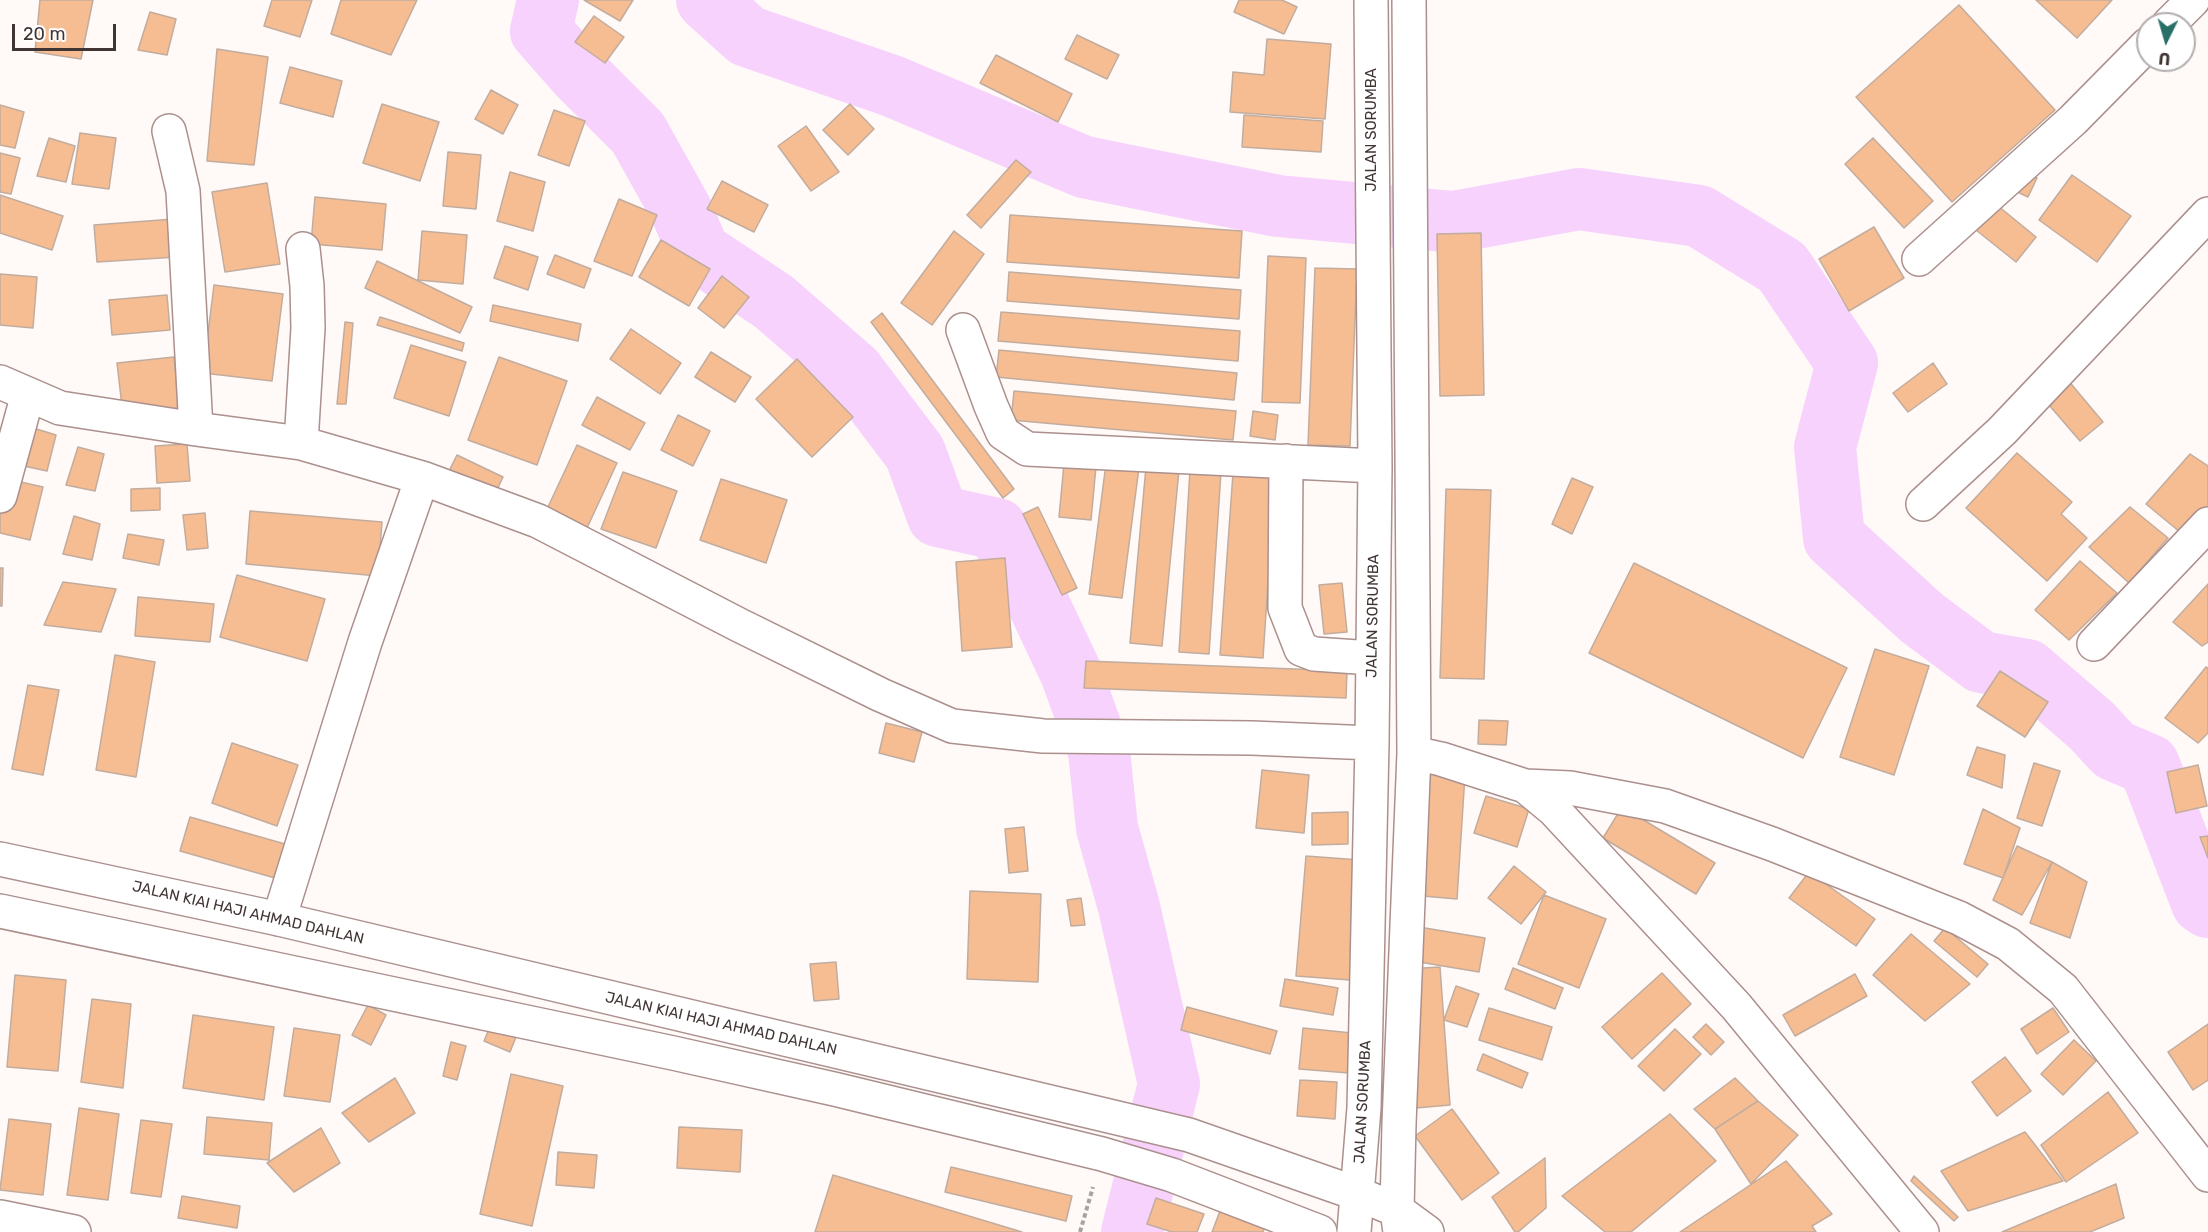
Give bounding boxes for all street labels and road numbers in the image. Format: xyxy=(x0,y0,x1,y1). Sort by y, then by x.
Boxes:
street label: JALAN SORUMBA xyxy=(1363,68,1381,192)
street label: JALAN SORUMBA xyxy=(1363,554,1383,678)
street label: JALAN KIAI HAJI AHMAD DAHLAN xyxy=(130,878,366,948)
street label: JALAN KIAI HAJI AHMAD DAHLAN xyxy=(603,989,839,1059)
street label: JALAN SORUMBA xyxy=(1351,1040,1375,1164)

